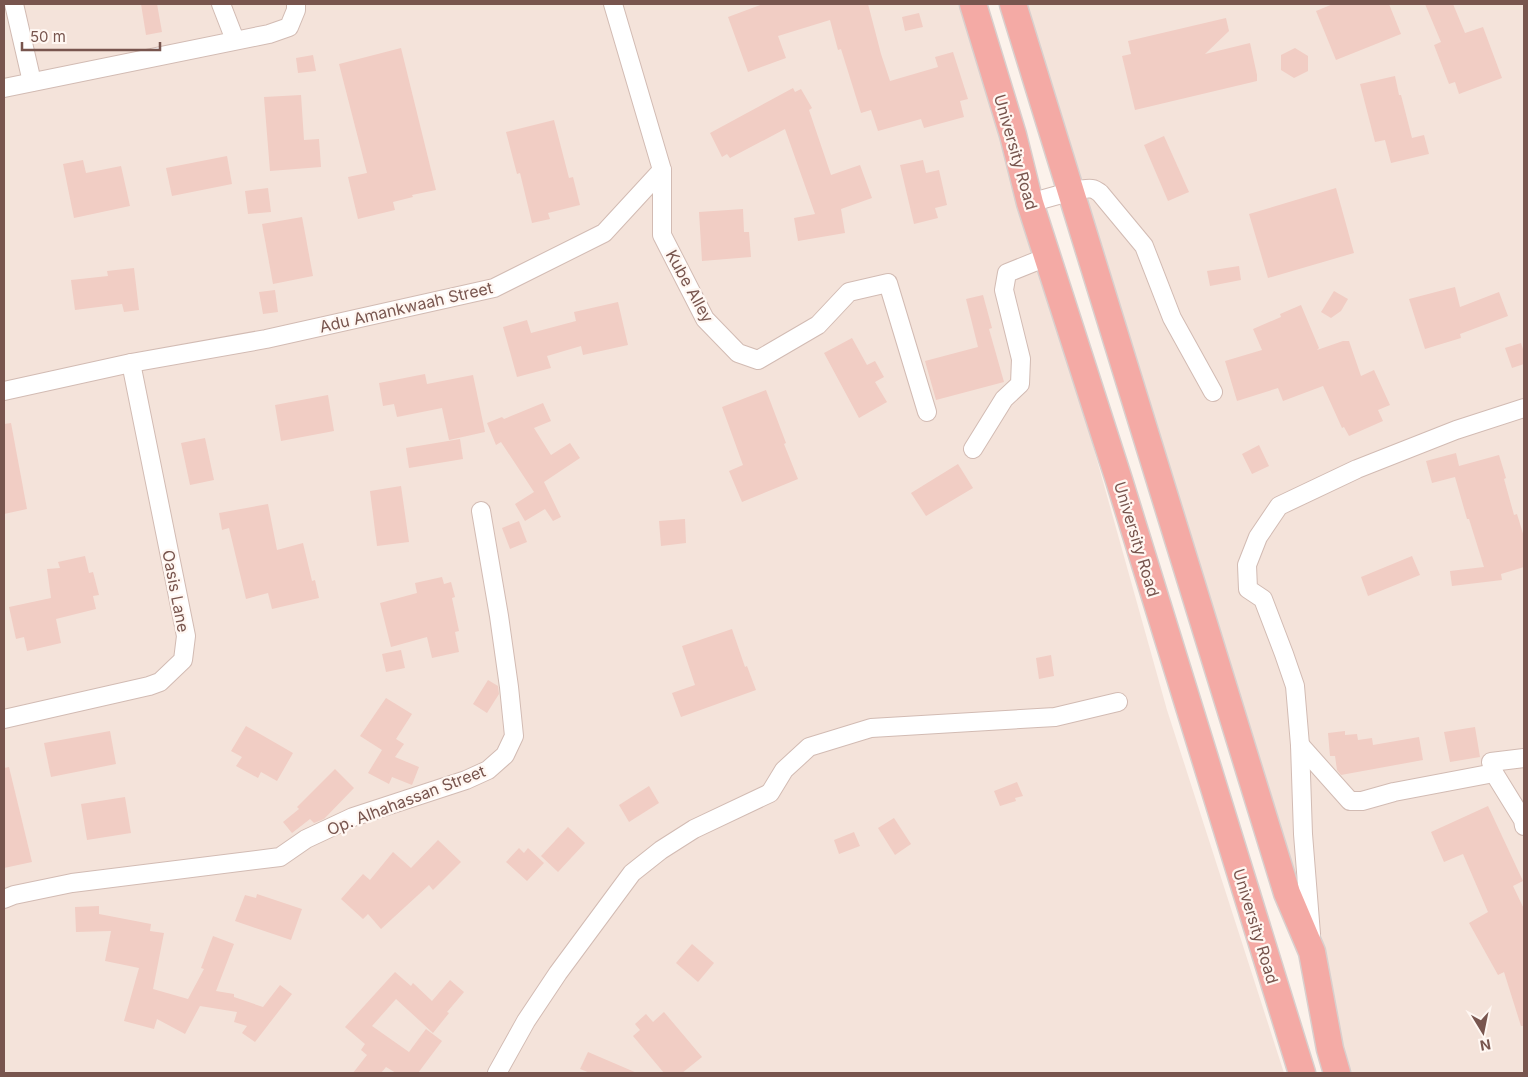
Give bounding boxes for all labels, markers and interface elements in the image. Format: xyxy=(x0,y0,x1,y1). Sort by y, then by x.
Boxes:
scale bar xyxy=(22,20,160,52)
text: 50 m xyxy=(30,27,66,46)
street label: University Road xyxy=(990,92,1042,212)
street label: Kube Alley xyxy=(662,246,718,326)
street label: Adu Amankwaah Street xyxy=(317,277,495,337)
street label: University Road xyxy=(1110,479,1164,599)
street label: Oasis Lane xyxy=(158,548,194,634)
street label: Op. Alhahassan Street xyxy=(324,761,488,839)
street label: University Road xyxy=(1229,866,1283,986)
north arrow xyxy=(1458,1007,1508,1057)
text: N xyxy=(1479,1036,1492,1055)

